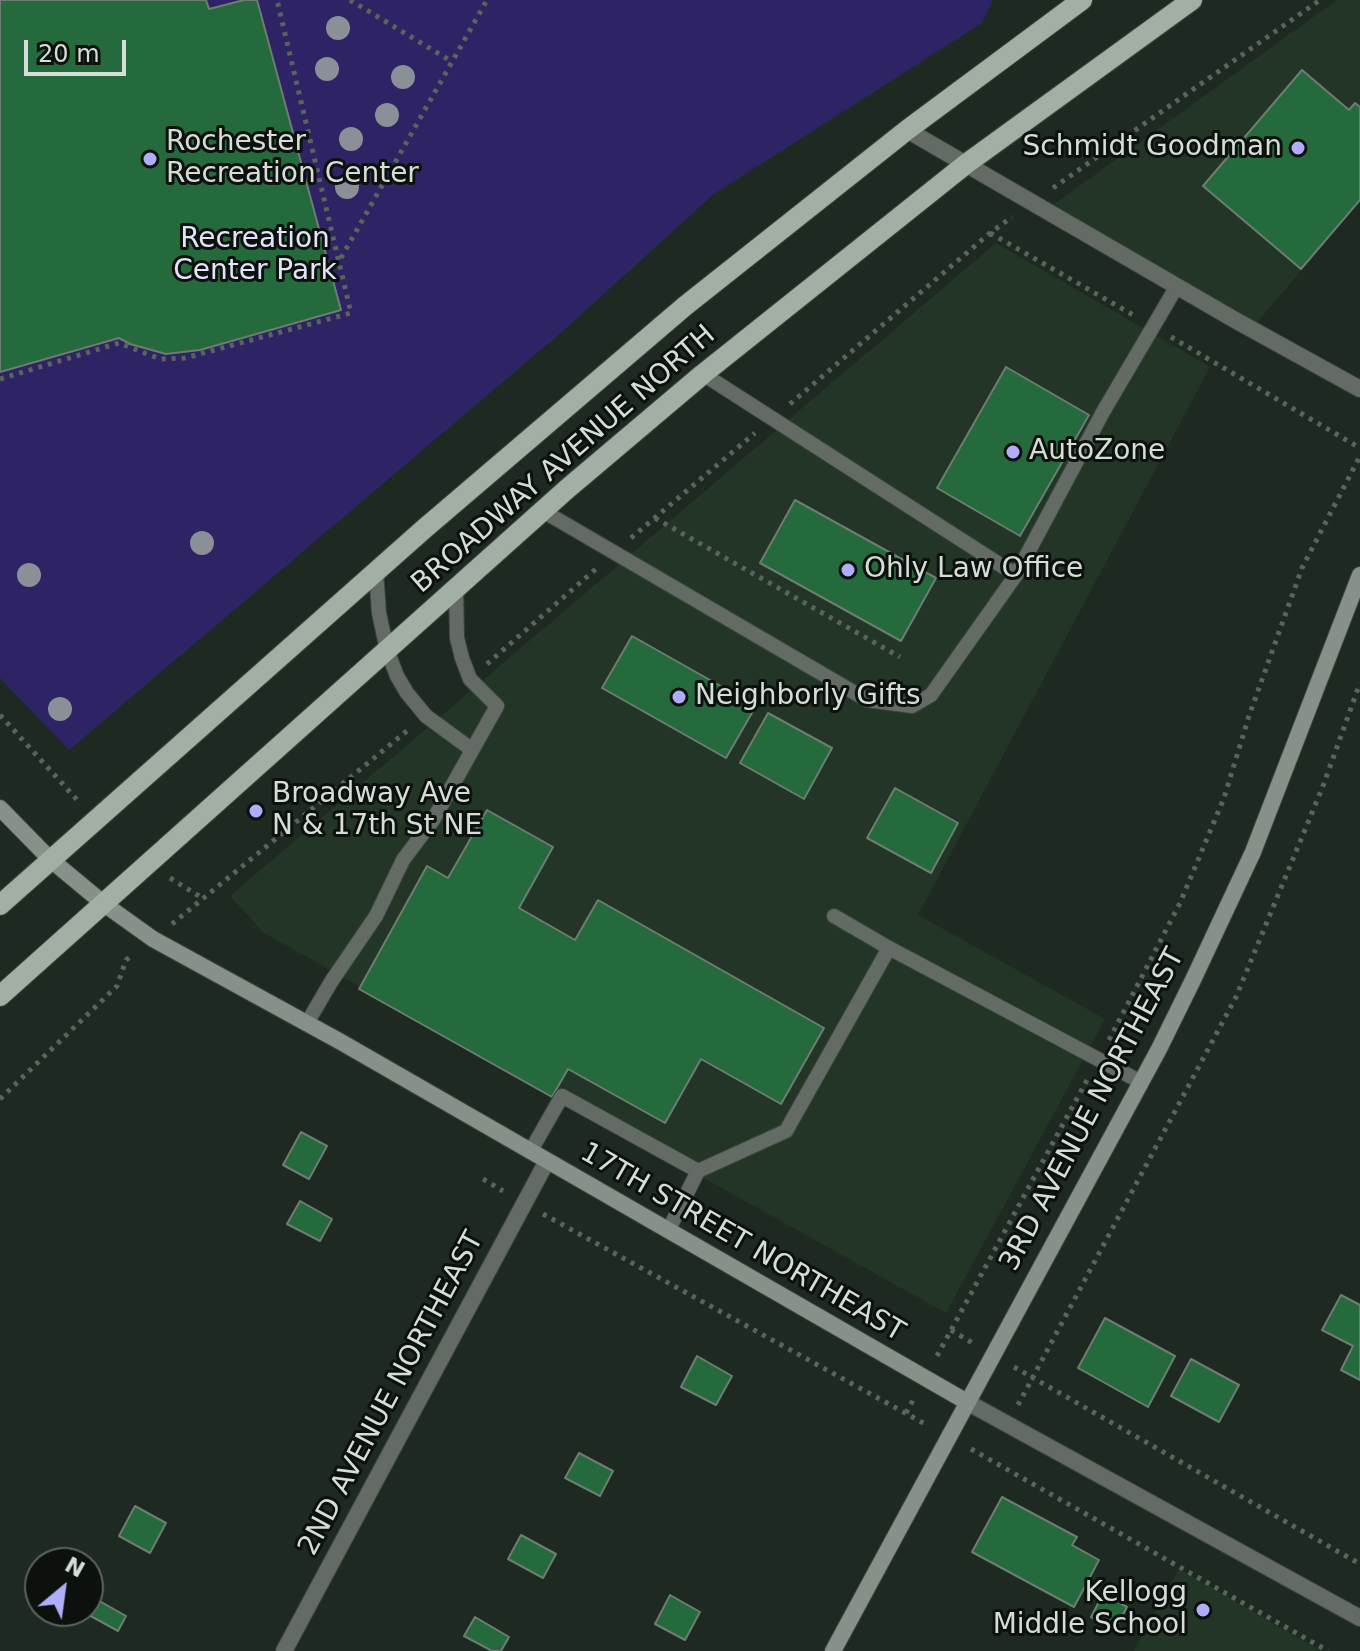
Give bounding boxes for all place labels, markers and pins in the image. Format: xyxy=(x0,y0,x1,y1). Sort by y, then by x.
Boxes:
place label: Rochester Recreation Center xyxy=(166,126,419,192)
place label: Schmidt Goodman xyxy=(1022,131,1282,165)
marker: Schmidt Goodman xyxy=(1289,139,1307,157)
marker: Rochester Recreation Center xyxy=(141,150,159,168)
place label: AutoZone xyxy=(1029,435,1165,469)
marker: AutoZone xyxy=(1004,443,1022,461)
place label: Ohly Law Office xyxy=(864,553,1083,587)
marker: Ohly Law Office xyxy=(839,561,857,579)
place label: Neighborly Gifts xyxy=(695,680,921,714)
marker: Neighborly Gifts xyxy=(670,688,688,706)
place label: Broadway Ave N & 17th St NE xyxy=(272,778,482,844)
marker: Broadway Ave N & 17th St NE xyxy=(247,802,265,820)
place label: Kellogg Middle School xyxy=(993,1577,1187,1643)
marker: Kellogg Middle School xyxy=(1194,1601,1212,1619)

